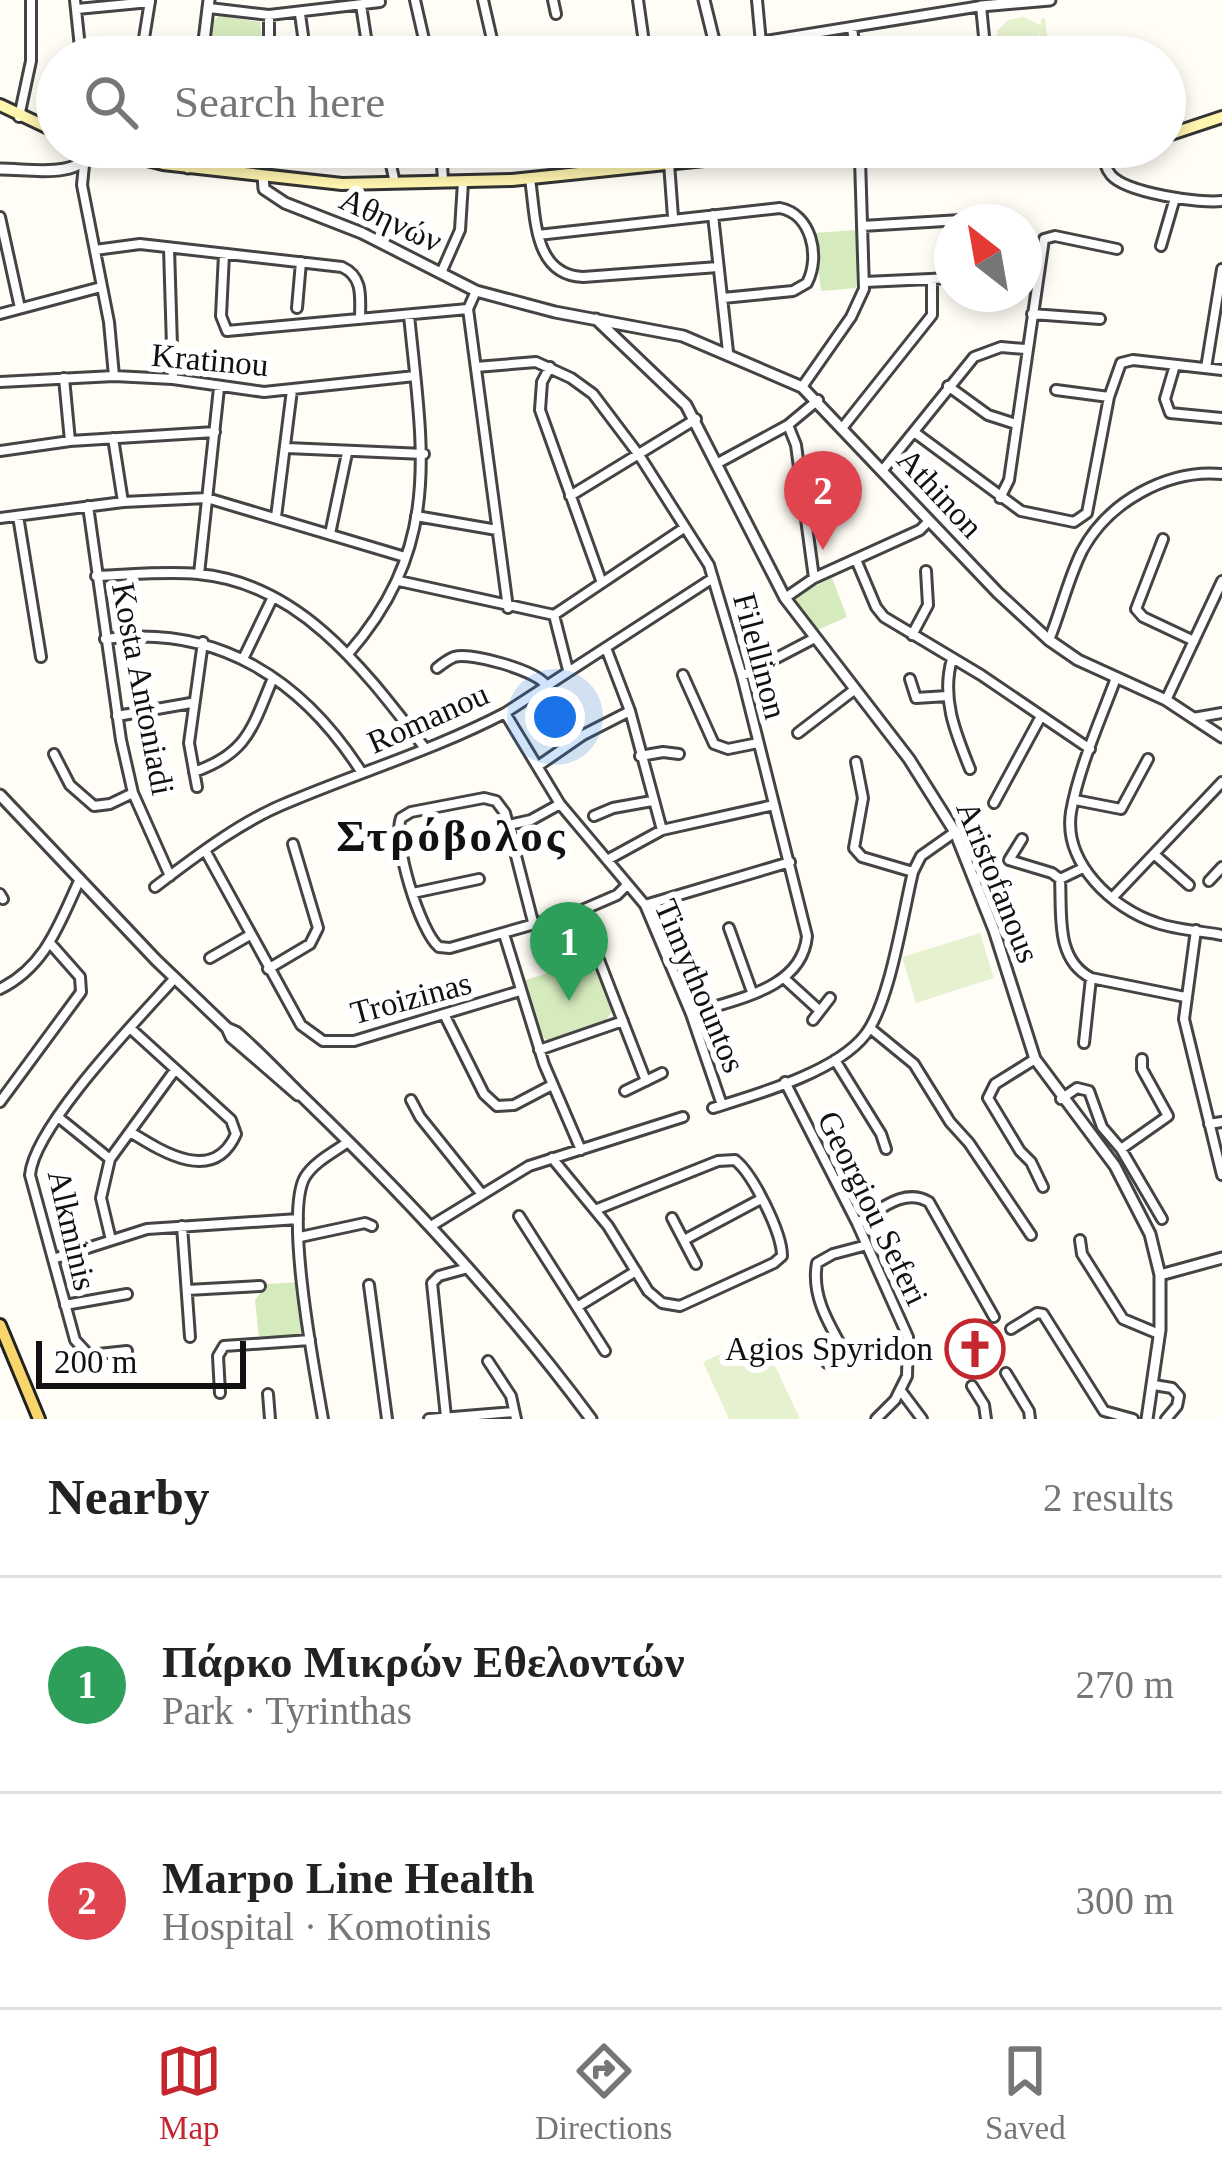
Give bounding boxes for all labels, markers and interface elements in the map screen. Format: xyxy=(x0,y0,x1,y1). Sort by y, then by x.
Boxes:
search box xyxy=(36,36,1186,168)
icon: search xyxy=(78,69,144,135)
text: Search here xyxy=(174,77,385,127)
street label: Αθηνών xyxy=(334,181,448,259)
north arrow xyxy=(934,204,1042,312)
street label: Kratinou xyxy=(150,337,270,383)
street label: Athinon xyxy=(890,441,990,545)
pin: 2 xyxy=(784,451,862,550)
street label: Kosta Antoniadi xyxy=(105,580,181,798)
street label: Filellinon xyxy=(726,589,794,723)
street label: Romanou xyxy=(362,675,494,761)
your location xyxy=(525,687,585,747)
street label: Aristofanous xyxy=(949,796,1047,968)
district label: Στρόβολος xyxy=(336,811,568,861)
street label: Timythountos xyxy=(647,894,753,1078)
pin: 1 xyxy=(530,902,608,1001)
street label: Troizinas xyxy=(347,965,475,1031)
street label: Georgiou Seferi xyxy=(811,1105,935,1311)
street label: Alkminis xyxy=(41,1166,103,1294)
church icon: Agios Spyridon xyxy=(944,1318,1006,1380)
place label: Agios Spyridon xyxy=(725,1331,933,1367)
scale bar xyxy=(36,1335,246,1388)
text: 200 m xyxy=(54,1344,137,1380)
text: Nearby xyxy=(48,1469,209,1525)
text: 2 results xyxy=(1043,1476,1174,1519)
text: Πάρκο Μικρών Εθελοντών xyxy=(162,1637,685,1687)
text: 1 xyxy=(77,1663,97,1706)
text: 270 m xyxy=(1075,1663,1174,1706)
text: Park · Tyrinthas xyxy=(162,1689,412,1732)
text: Marpo Line Health xyxy=(162,1853,534,1903)
text: 2 xyxy=(77,1879,97,1922)
text: 300 m xyxy=(1075,1879,1174,1922)
text: Hospital · Komotinis xyxy=(162,1905,491,1948)
tab: Map xyxy=(156,2038,222,2147)
tab: Directions xyxy=(535,2038,672,2147)
tab: Saved xyxy=(985,2038,1066,2147)

